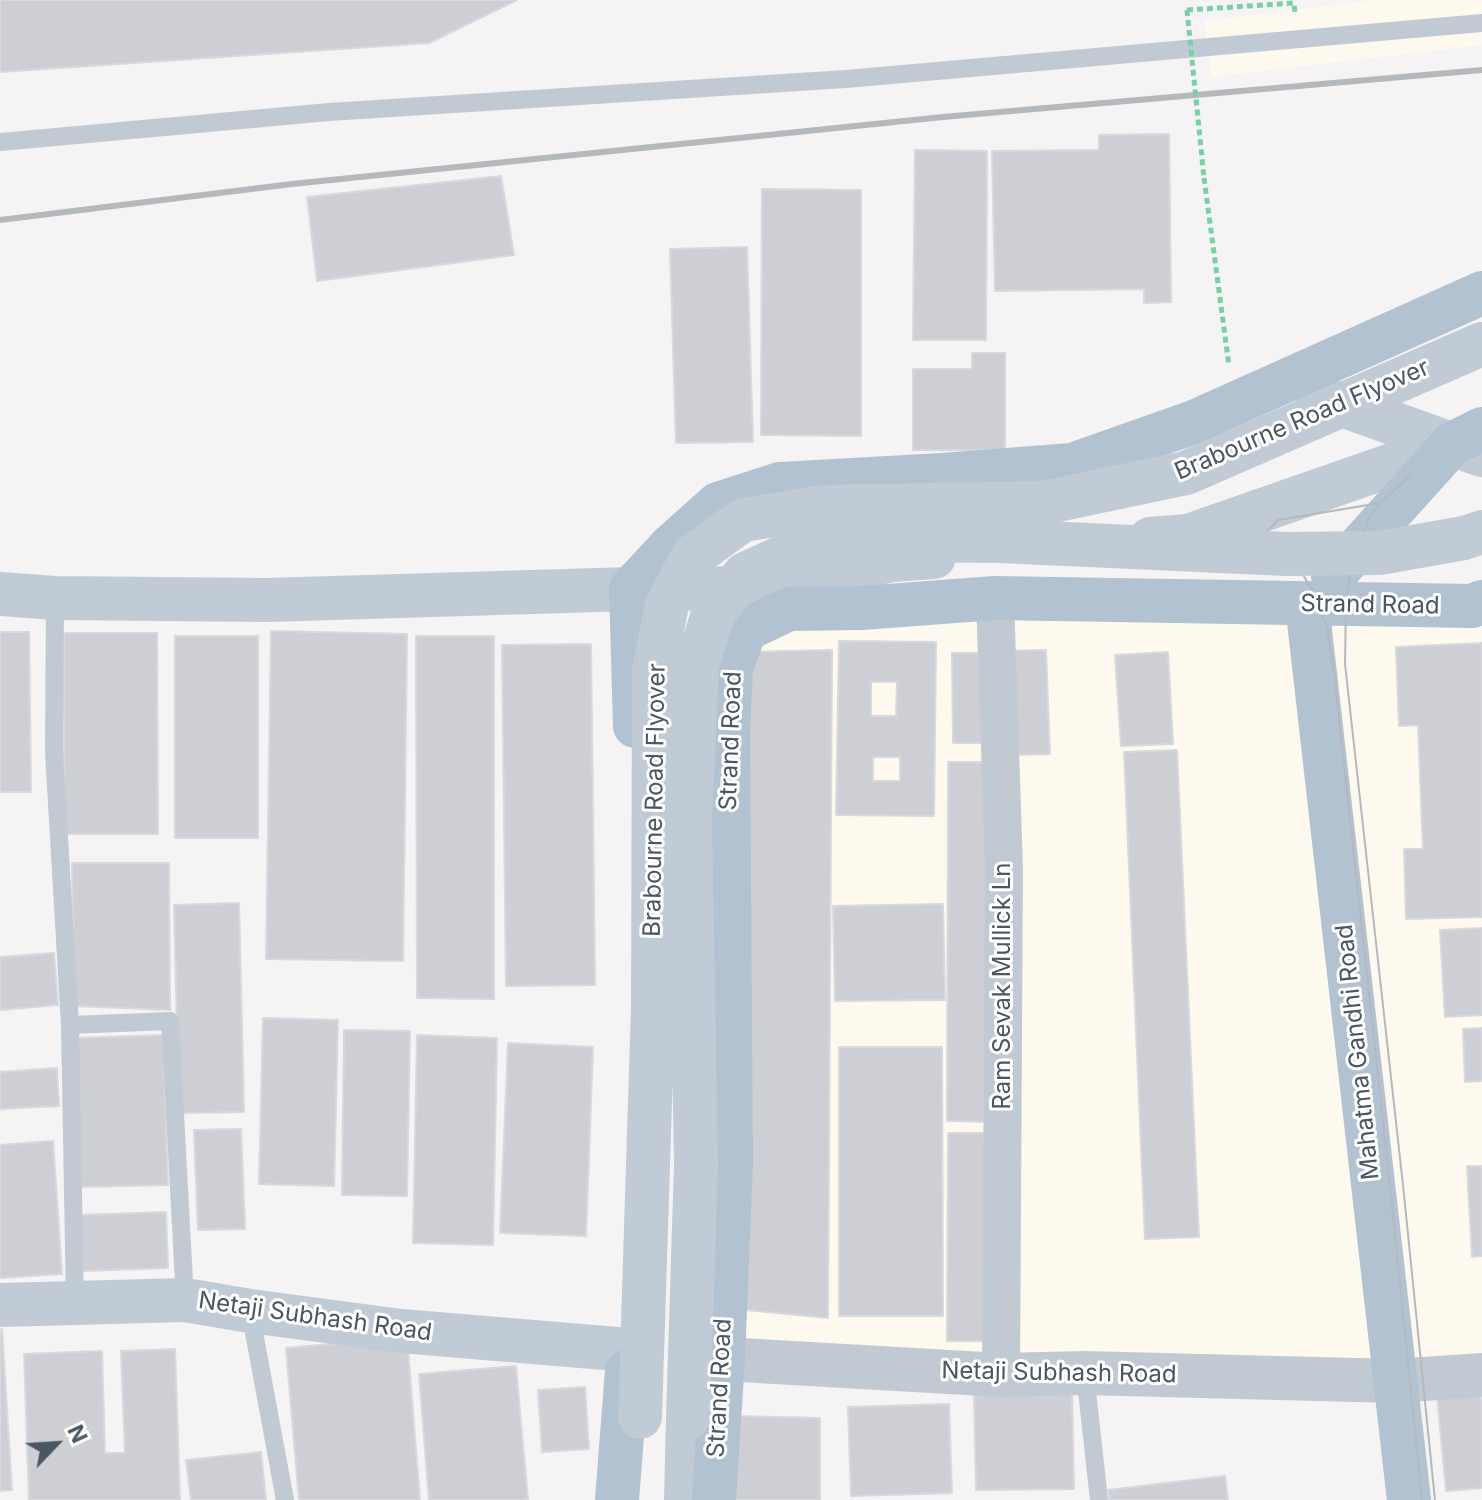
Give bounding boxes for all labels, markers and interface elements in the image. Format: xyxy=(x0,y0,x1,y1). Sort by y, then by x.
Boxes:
street label: Brabourne Road Flyover xyxy=(1170,353,1434,487)
street label: Strand Road xyxy=(1300,589,1440,621)
street label: Brabourne Road Flyover xyxy=(638,663,672,937)
street label: Strand Road xyxy=(714,671,748,811)
street label: Ram Sevak Mullick Ln xyxy=(989,863,1017,1109)
street label: Mahatma Gandhi Road xyxy=(1330,923,1386,1181)
street label: Netaji Subhash Road xyxy=(196,1286,434,1348)
street label: Strand Road xyxy=(702,1318,738,1458)
street label: Netaji Subhash Road xyxy=(941,1357,1177,1389)
north arrow xyxy=(16,1404,96,1484)
text: N xyxy=(62,1421,93,1447)

